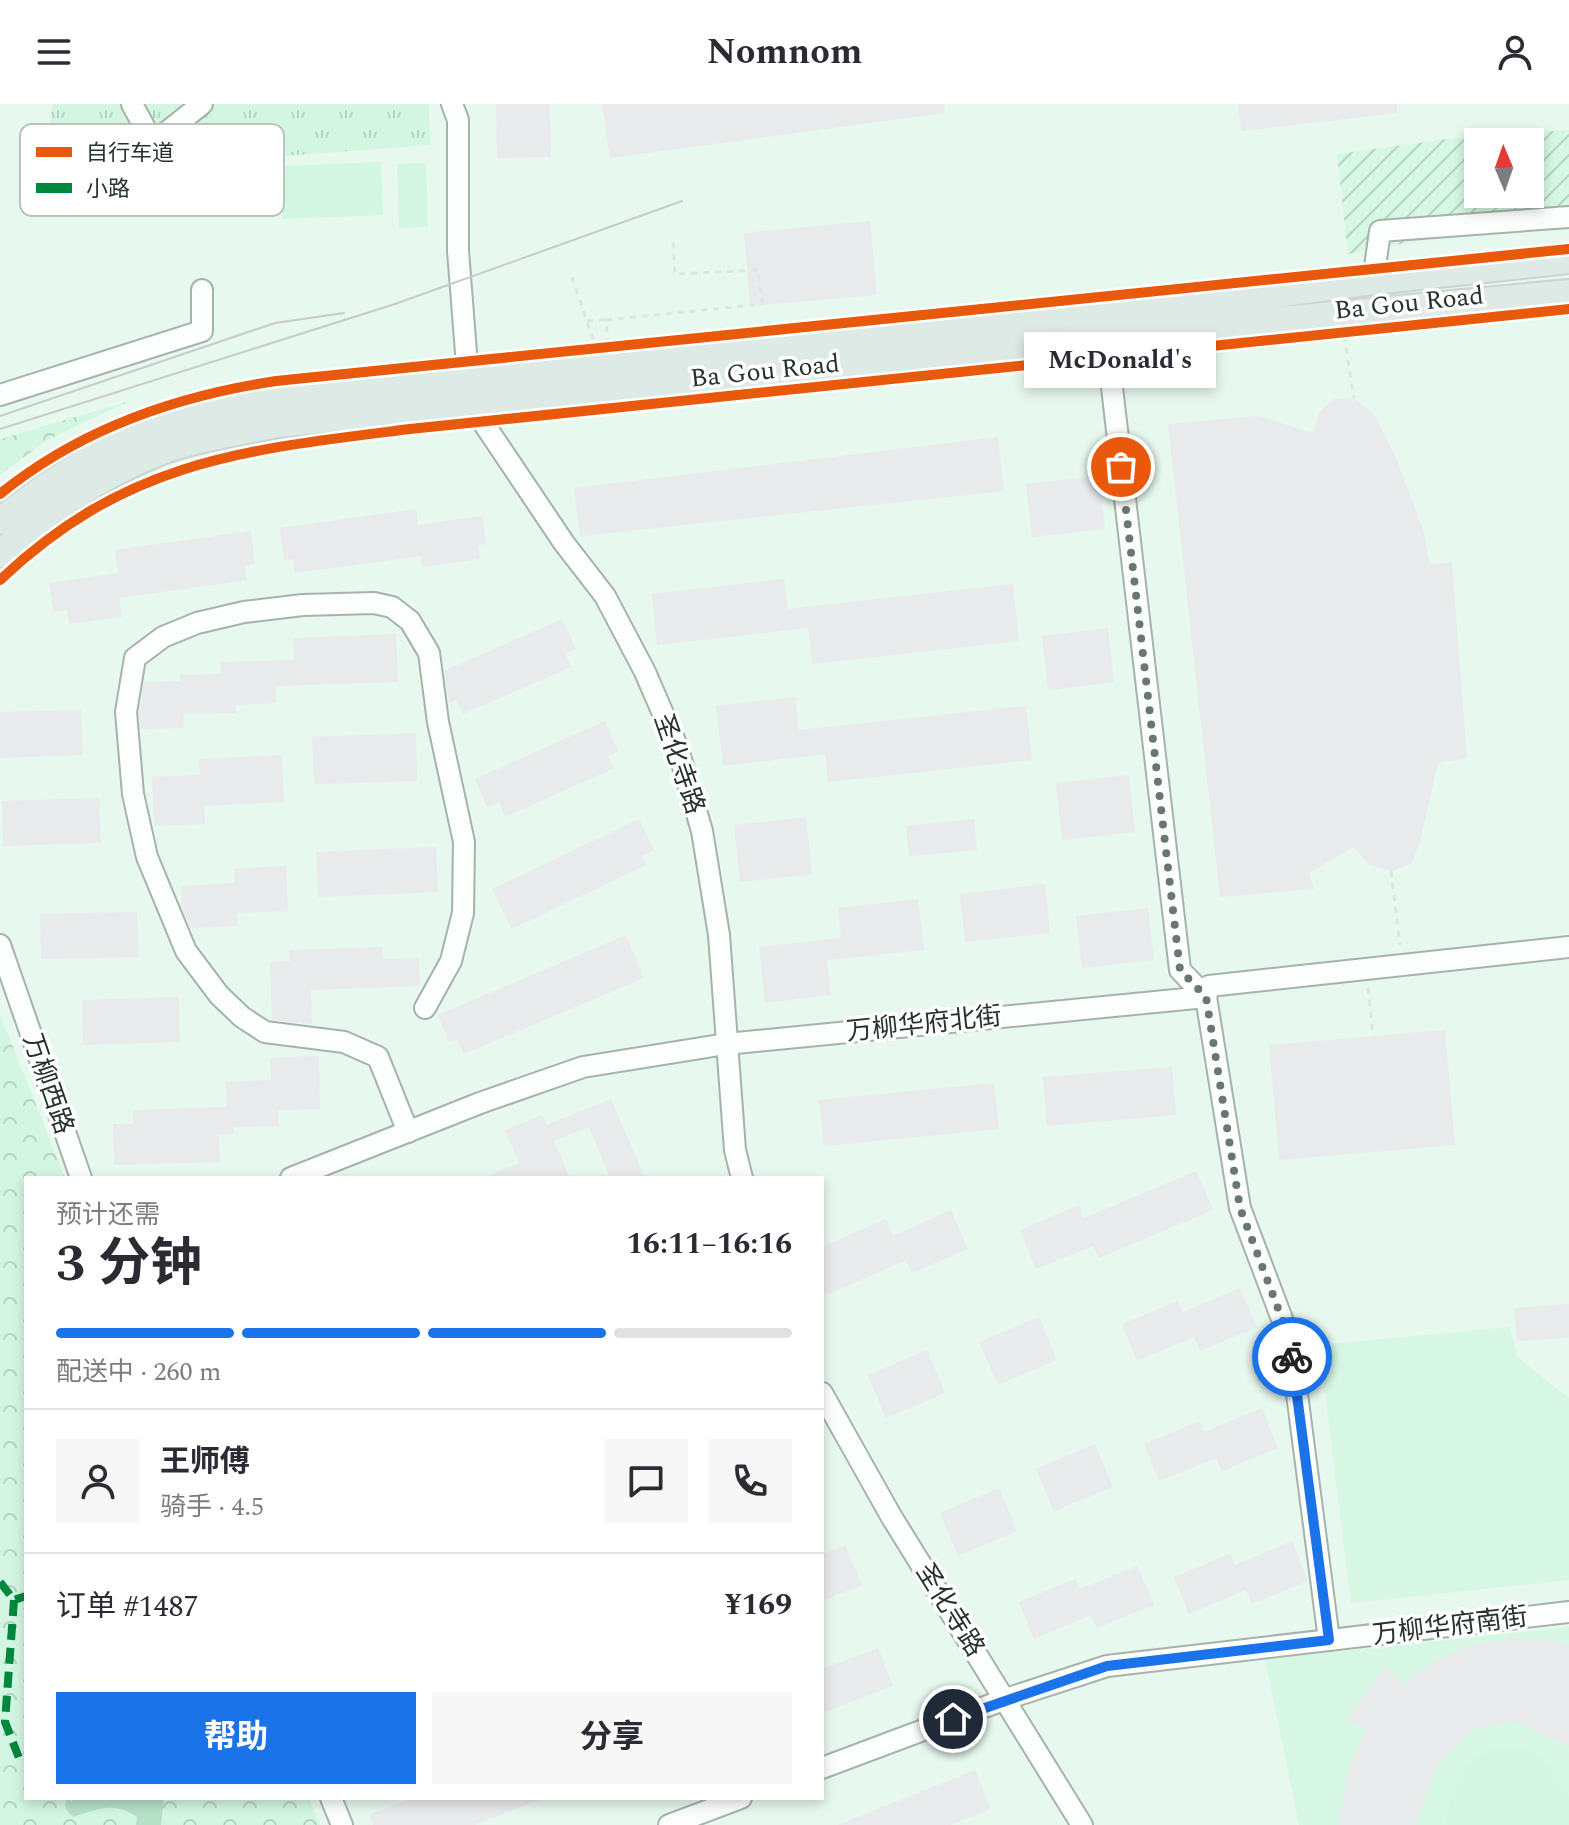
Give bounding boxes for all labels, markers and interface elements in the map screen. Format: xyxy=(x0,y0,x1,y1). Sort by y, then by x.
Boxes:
text: Nomnom xyxy=(707,25,862,80)
icon: menu xyxy=(32,30,76,74)
icon: person xyxy=(1493,30,1537,74)
legend xyxy=(20,124,284,216)
north arrow xyxy=(1464,128,1544,208)
map controls xyxy=(1464,128,1544,208)
text: 自行车道 xyxy=(86,137,174,170)
text: 小路 xyxy=(86,173,130,206)
street label: Ba Gou Road xyxy=(1332,275,1486,331)
callout: McDonald's xyxy=(1025,331,1217,387)
text: McDonald's xyxy=(1048,340,1192,380)
street label: Ba Gou Road xyxy=(688,343,842,399)
pin xyxy=(1087,433,1155,501)
icon: bag xyxy=(1099,445,1143,489)
street label: 圣化寺路 xyxy=(643,708,715,820)
street label: 万柳华府北街 xyxy=(844,996,1004,1052)
street label: 万柳西路 xyxy=(12,1028,84,1140)
text: 预计还需 xyxy=(56,1195,160,1235)
text: 16:11–16:16 xyxy=(626,1221,792,1267)
text: 3 分钟 xyxy=(56,1225,202,1304)
courier xyxy=(1252,1317,1332,1397)
icon: bike xyxy=(1270,1335,1314,1379)
text: 配送中 · 260 m xyxy=(56,1352,221,1392)
button: person xyxy=(56,1439,140,1523)
text: 王师傅 xyxy=(160,1439,250,1485)
button: chat xyxy=(604,1439,688,1523)
button: phone xyxy=(708,1439,792,1523)
text: 骑手 · 4.5 xyxy=(160,1487,264,1527)
street label: 圣化寺路 xyxy=(905,1555,995,1665)
text: ¥169 xyxy=(725,1582,792,1628)
text: 订单 #1487 xyxy=(56,1584,199,1630)
street label: 万柳华府南街 xyxy=(1370,1597,1530,1655)
pin xyxy=(919,1685,987,1753)
button: 帮助 xyxy=(56,1692,416,1784)
button: 分享 xyxy=(432,1692,792,1784)
icon: home xyxy=(931,1697,975,1741)

